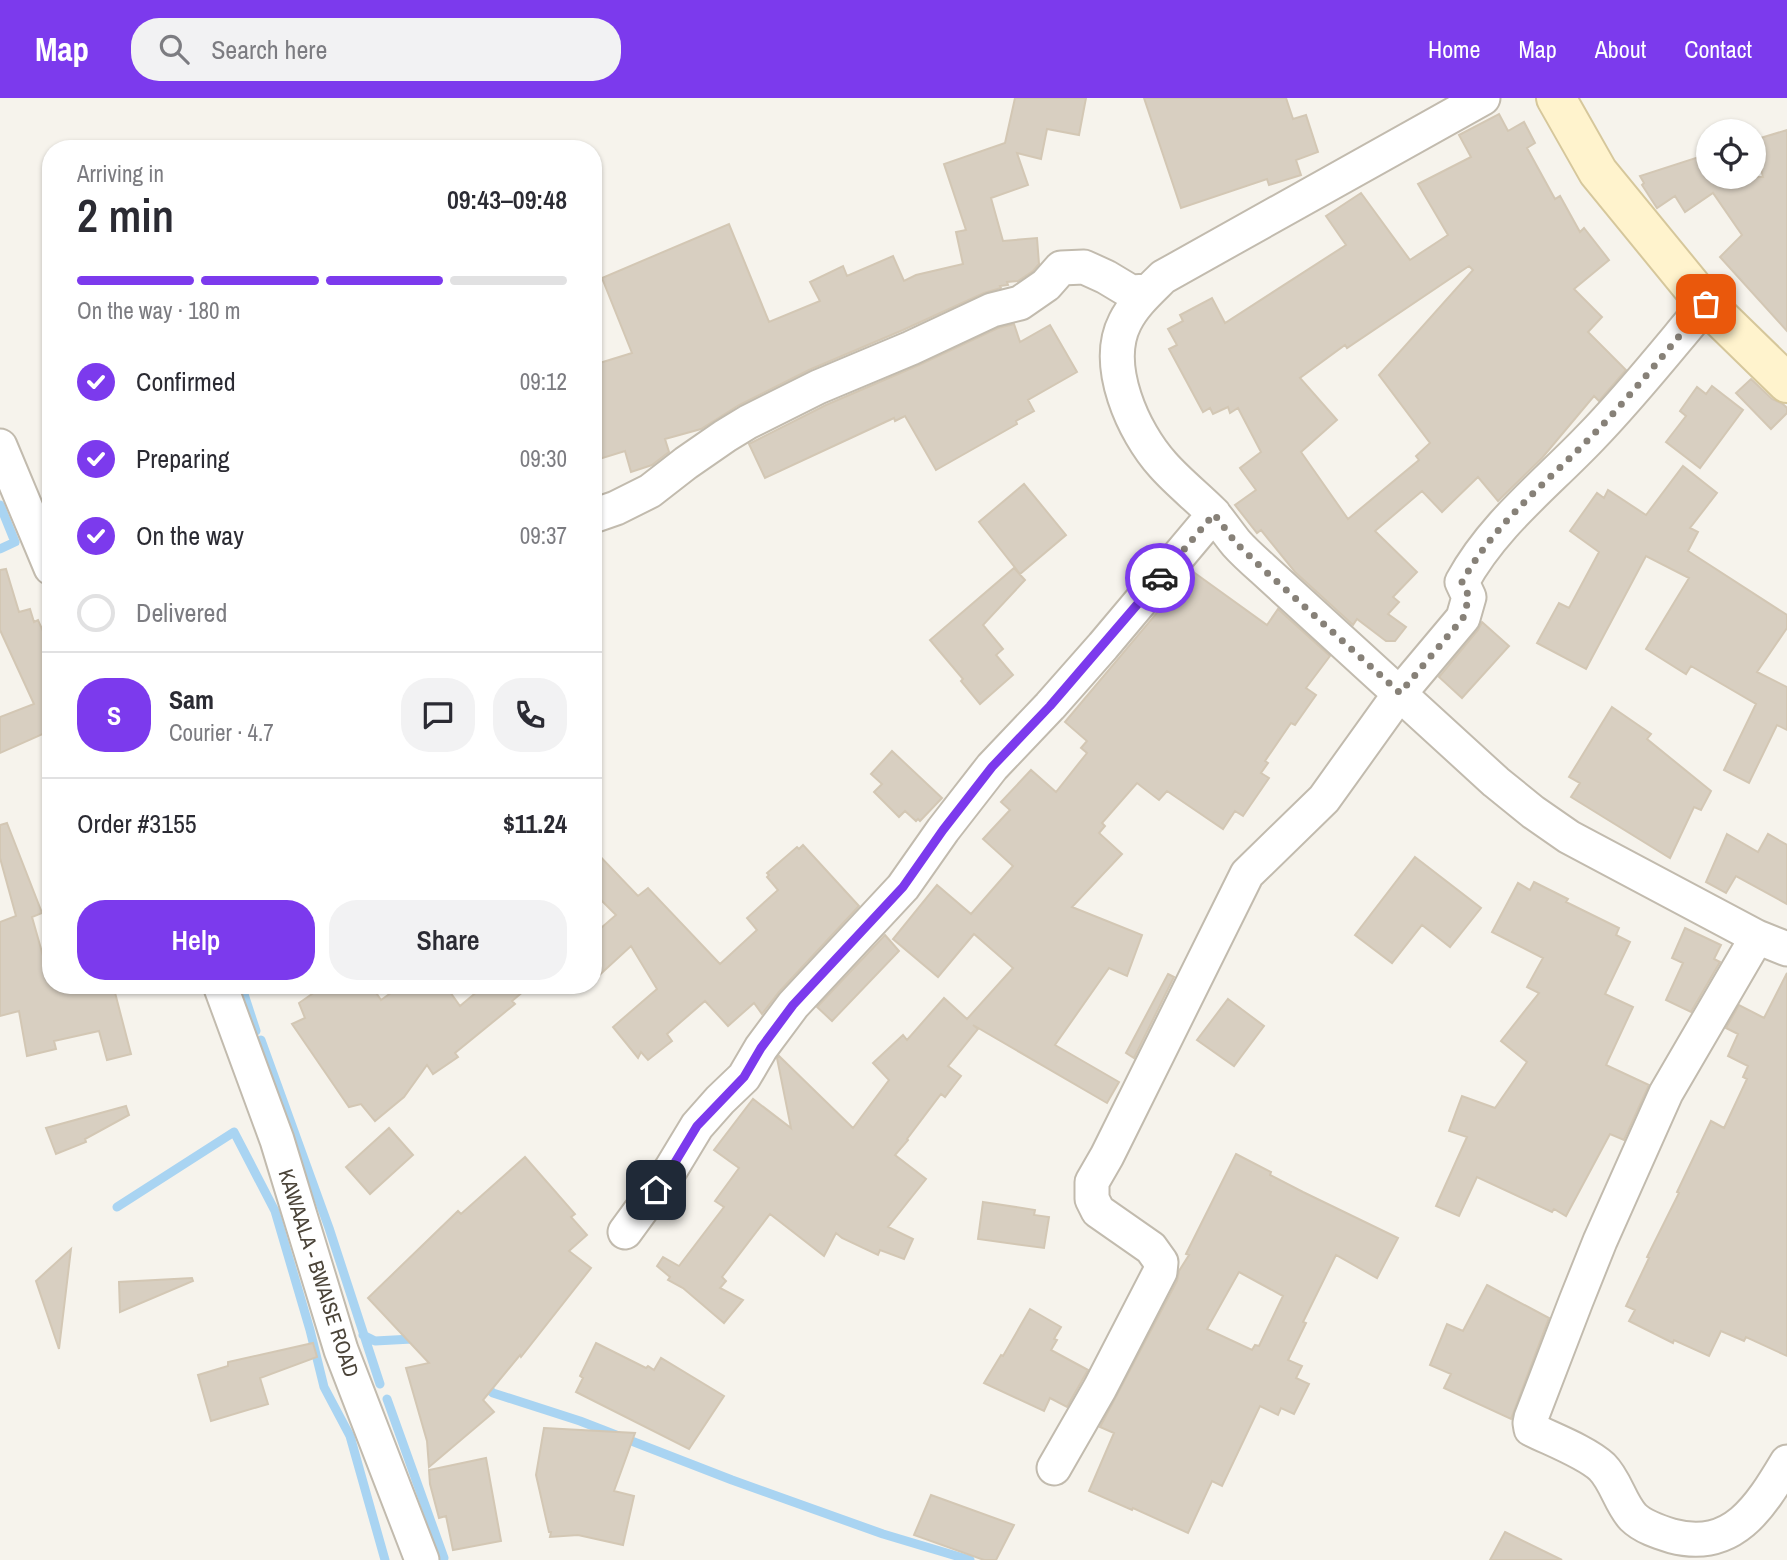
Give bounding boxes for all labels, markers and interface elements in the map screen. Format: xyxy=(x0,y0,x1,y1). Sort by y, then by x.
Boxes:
search box xyxy=(131,18,621,81)
text: Map xyxy=(35,27,89,71)
icon: search xyxy=(155,30,193,68)
text: Search here xyxy=(211,32,327,67)
text: Home xyxy=(1428,33,1480,65)
text: Map xyxy=(1518,33,1557,65)
text: About xyxy=(1595,33,1646,65)
text: Contact xyxy=(1684,33,1752,65)
map controls xyxy=(1696,119,1766,189)
button: locate xyxy=(1696,119,1766,189)
text: Arriving in xyxy=(77,158,164,189)
text: 09:43–09:48 xyxy=(447,182,567,217)
text: 2 min xyxy=(77,184,174,246)
pin xyxy=(1676,274,1736,334)
icon: bag xyxy=(1687,285,1725,323)
text: On the way · 180 m xyxy=(77,295,241,326)
icon: check xyxy=(77,363,115,401)
text: Confirmed xyxy=(136,364,236,399)
text: 09:12 xyxy=(520,366,567,397)
icon: check xyxy=(77,440,115,478)
text: Preparing xyxy=(136,441,230,476)
text: 09:30 xyxy=(520,443,567,474)
icon: check xyxy=(77,517,115,555)
text: On the way xyxy=(136,518,244,553)
text: 09:37 xyxy=(520,520,567,551)
courier xyxy=(1125,543,1195,613)
icon: car xyxy=(1141,559,1179,597)
text: Delivered xyxy=(136,595,227,630)
button: chat xyxy=(401,678,475,752)
button: phone xyxy=(493,678,567,752)
text: Sam xyxy=(169,682,214,717)
text: S xyxy=(107,698,121,733)
text: Courier · 4.7 xyxy=(169,717,274,748)
text: Order #3155 xyxy=(77,806,197,841)
text: $11.24 xyxy=(503,806,567,841)
button: Help xyxy=(77,900,315,980)
button: Share xyxy=(329,900,567,980)
pin xyxy=(626,1160,686,1220)
street label: KAWAALA - BWAISE ROAD xyxy=(272,1165,366,1381)
icon: home xyxy=(637,1171,675,1209)

